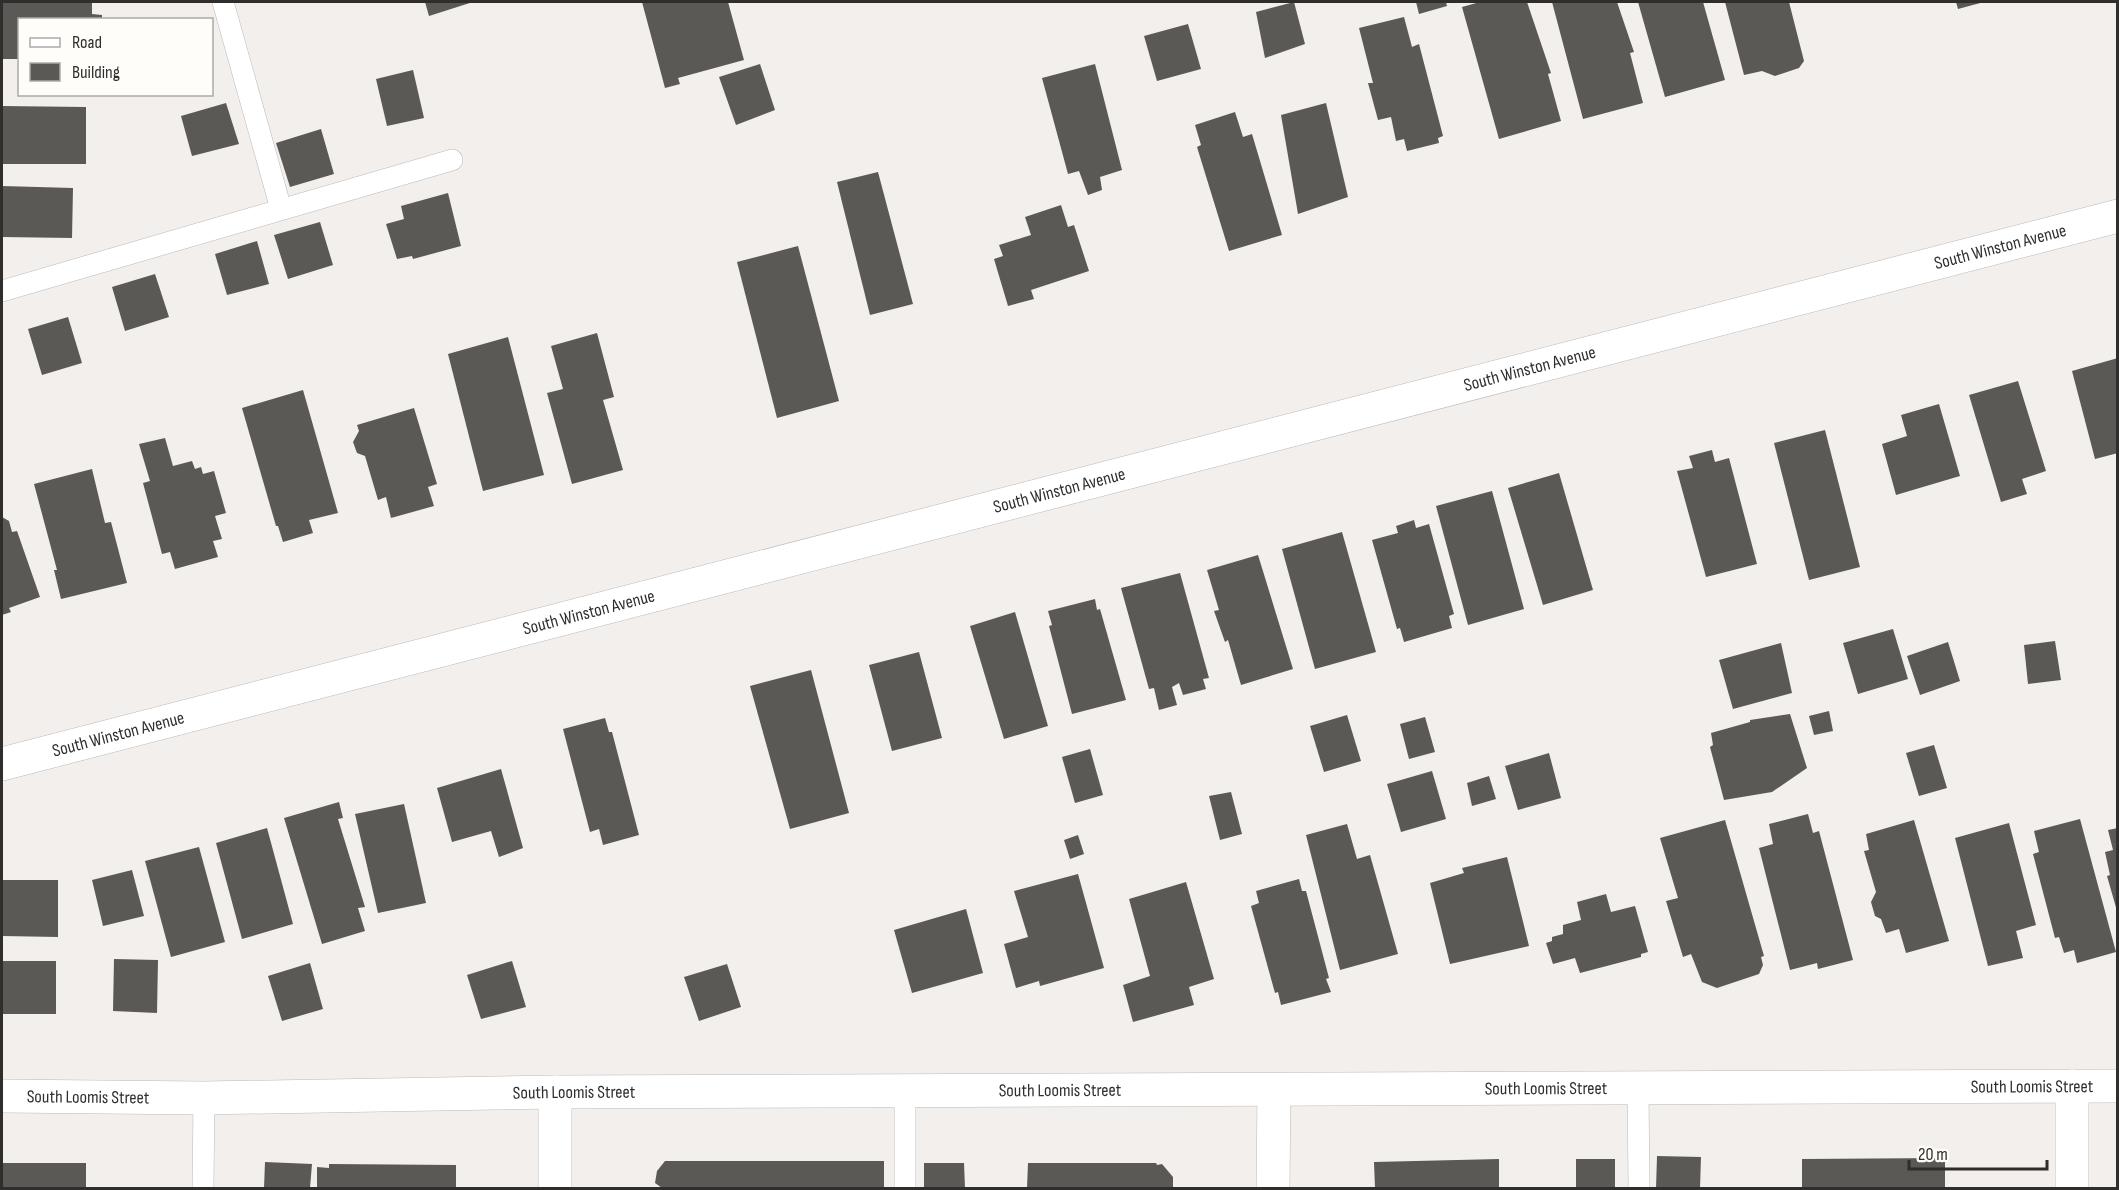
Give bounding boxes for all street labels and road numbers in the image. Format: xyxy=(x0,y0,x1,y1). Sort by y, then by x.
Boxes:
street label: South Winston Avenue xyxy=(1932,220,2068,274)
street label: South Winston Avenue xyxy=(1461,342,1598,396)
street label: South Winston Avenue xyxy=(991,464,1128,518)
street label: South Winston Avenue xyxy=(520,585,657,640)
street label: South Winston Avenue xyxy=(50,707,187,762)
street label: South Loomis Street xyxy=(1971,1076,2094,1098)
street label: South Loomis Street xyxy=(1485,1078,1608,1099)
street label: South Loomis Street xyxy=(999,1080,1122,1101)
street label: South Loomis Street xyxy=(512,1082,636,1104)
street label: South Loomis Street xyxy=(27,1086,150,1108)

